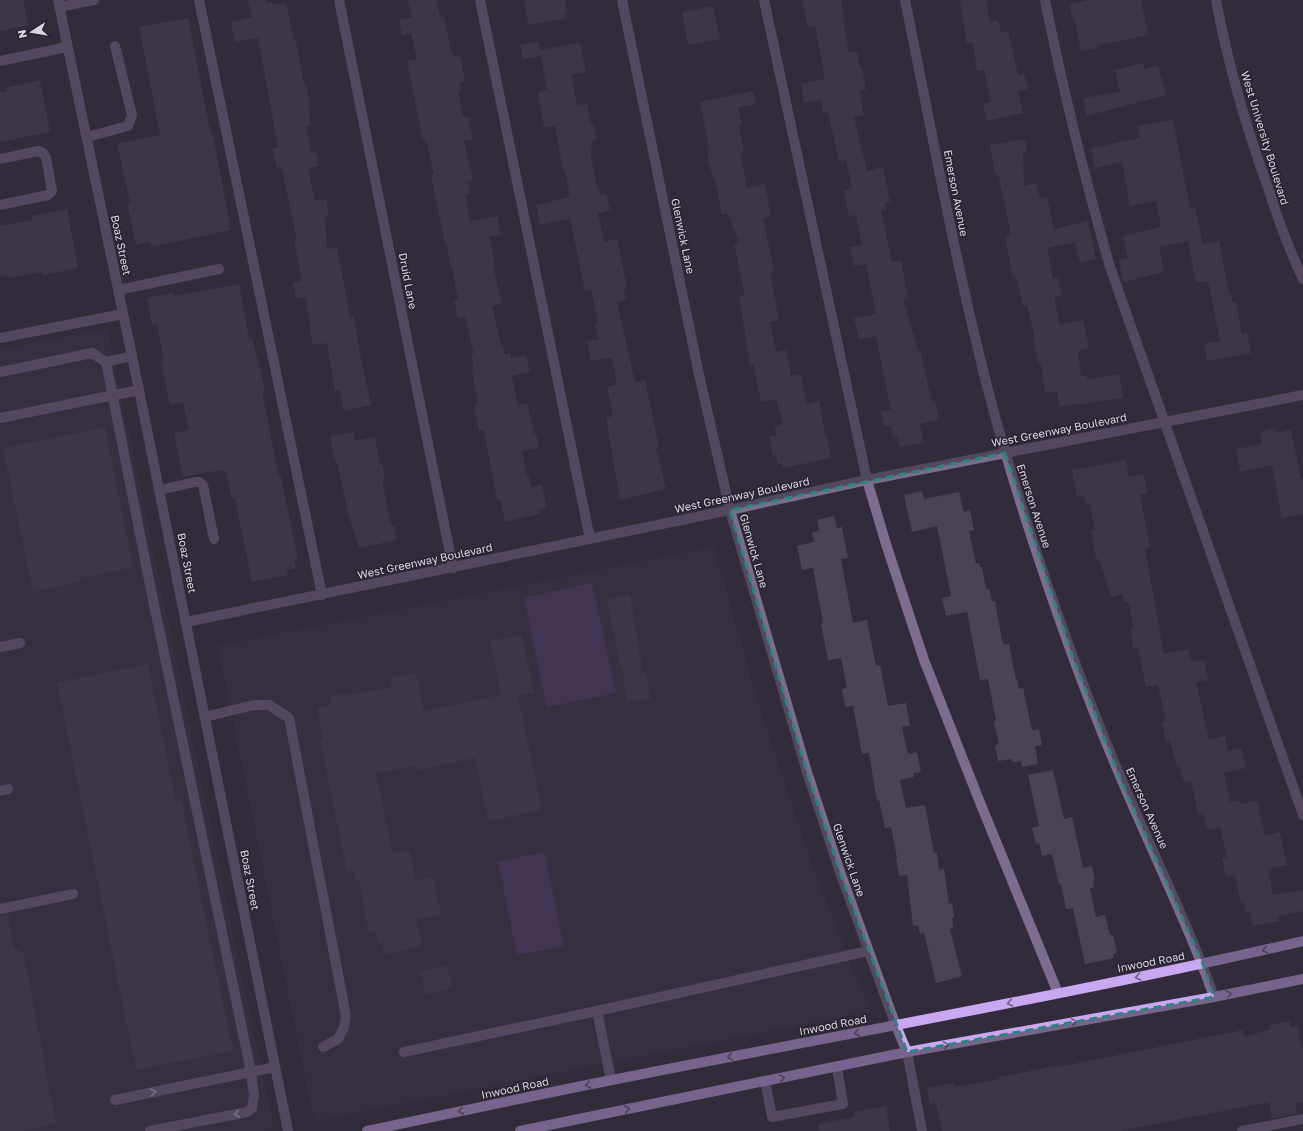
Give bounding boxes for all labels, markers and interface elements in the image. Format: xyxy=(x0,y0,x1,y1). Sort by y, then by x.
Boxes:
north arrow xyxy=(12,12,52,52)
text: N xyxy=(15,29,29,40)
street label: West University Boulevard xyxy=(1239,69,1292,206)
street label: Emerson Avenue xyxy=(942,149,971,237)
street label: Glenwick Lane xyxy=(669,197,698,275)
street label: Boaz Street xyxy=(109,214,134,276)
street label: Druid Lane xyxy=(397,252,420,310)
street label: West Greenway Boulevard xyxy=(990,410,1128,449)
street label: Emerson Avenue xyxy=(1015,462,1054,550)
street label: West Greenway Boulevard xyxy=(673,474,811,515)
street label: Glenwick Lane xyxy=(738,512,771,590)
street label: Boaz Street xyxy=(175,532,200,594)
street label: West Greenway Boulevard xyxy=(356,540,494,581)
street label: Emerson Avenue xyxy=(1124,765,1171,851)
street label: Glenwick Lane xyxy=(831,821,868,898)
street label: Boaz Street xyxy=(238,849,263,911)
one-way arrow xyxy=(1262,946,1268,954)
street label: Inwood Road xyxy=(1116,949,1186,974)
one-way arrow xyxy=(1135,973,1141,981)
one-way arrow xyxy=(1226,990,1232,998)
one-way arrow xyxy=(1007,998,1014,1006)
street label: Inwood Road xyxy=(798,1012,868,1037)
one-way arrow xyxy=(1071,1018,1077,1027)
one-way arrow xyxy=(854,1028,861,1037)
one-way arrow xyxy=(943,1042,949,1050)
one-way arrow xyxy=(727,1053,733,1061)
street label: Inwood Road xyxy=(480,1074,550,1101)
one-way arrow xyxy=(779,1074,785,1083)
one-way arrow xyxy=(585,1080,592,1088)
one-way arrow xyxy=(150,1089,156,1097)
one-way arrow xyxy=(624,1106,630,1114)
one-way arrow xyxy=(458,1107,464,1115)
one-way arrow xyxy=(234,1109,240,1117)

